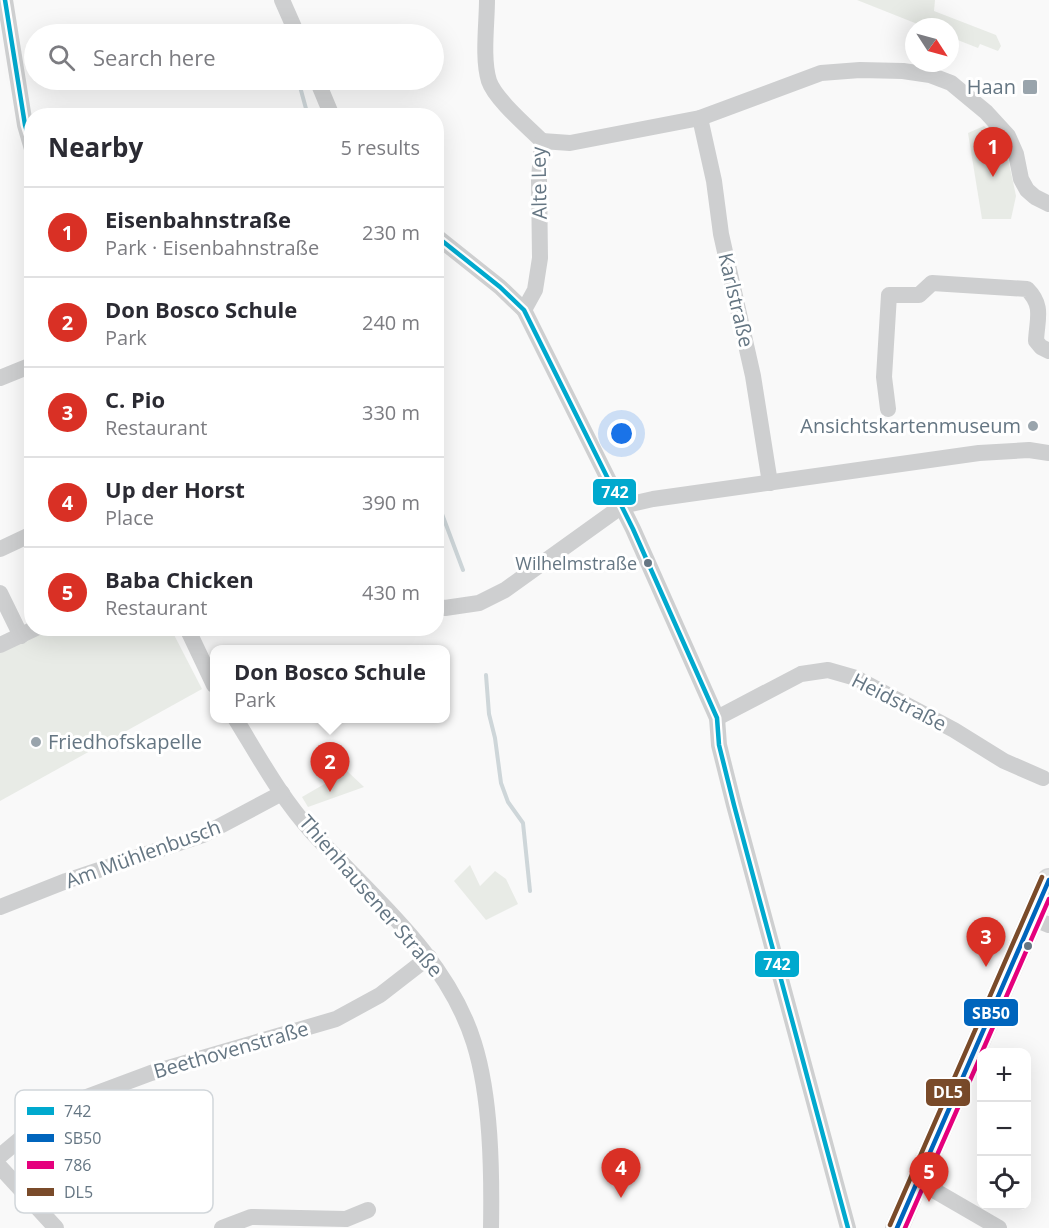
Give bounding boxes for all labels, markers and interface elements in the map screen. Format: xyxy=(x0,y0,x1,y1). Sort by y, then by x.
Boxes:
north arrow xyxy=(905,18,959,72)
search box xyxy=(24,24,444,90)
icon: search xyxy=(45,41,78,74)
text: Search here xyxy=(93,42,216,72)
place label: Haan xyxy=(967,73,1016,100)
marker: Haan xyxy=(1021,78,1039,96)
pin: 1 xyxy=(974,128,1012,177)
text: Nearby xyxy=(48,129,143,165)
text: 5 results xyxy=(340,134,420,161)
street label: Alte Ley xyxy=(524,145,553,220)
text: Eisenbahnstraße xyxy=(105,204,291,234)
text: 1 xyxy=(62,219,73,246)
text: 230 m xyxy=(362,219,420,246)
text: Park · Eisenbahnstraße xyxy=(105,234,319,261)
street label: Karlstraße xyxy=(713,250,760,350)
text: Don Bosco Schule xyxy=(105,294,297,324)
text: 2 xyxy=(62,309,73,336)
text: 240 m xyxy=(362,309,420,336)
text: Park xyxy=(105,324,147,351)
text: C. Pio xyxy=(105,384,165,414)
text: 3 xyxy=(62,399,73,426)
text: 330 m xyxy=(362,399,420,426)
place label: Ansichtskartenmuseum xyxy=(800,412,1021,439)
text: Restaurant xyxy=(105,414,207,441)
your location xyxy=(607,419,636,448)
marker: Ansichtskartenmuseum xyxy=(1026,419,1040,433)
text: Up der Horst xyxy=(105,474,245,504)
line badge: 742 xyxy=(592,478,637,506)
text: 742 xyxy=(601,481,629,503)
text: 4 xyxy=(62,489,73,516)
text: 390 m xyxy=(362,489,420,516)
text: Place xyxy=(105,504,154,531)
place label: Wilhelmstraße xyxy=(515,551,637,575)
marker: Wilhelmstraße xyxy=(642,557,654,569)
text: Baba Chicken xyxy=(105,564,254,594)
text: 5 xyxy=(62,579,73,606)
text: 430 m xyxy=(362,579,420,606)
text: Restaurant xyxy=(105,594,207,621)
popup xyxy=(210,645,450,723)
text: Don Bosco Schule xyxy=(234,656,426,686)
street label: Heidstraße xyxy=(847,666,951,737)
text: Park xyxy=(234,686,276,713)
place label: Friedhofskapelle xyxy=(48,728,202,755)
marker: Friedhofskapelle xyxy=(29,735,43,749)
pin: 2 xyxy=(310,742,350,792)
street label: Thienhausener Straße xyxy=(294,809,449,982)
street label: Am Mühlenbusch xyxy=(61,813,224,894)
pin: 3 xyxy=(966,918,1006,967)
unlabelled marker xyxy=(1022,940,1034,952)
line badge: 742 xyxy=(754,950,800,978)
text: 742 xyxy=(763,953,791,975)
line badge: SB50 xyxy=(963,998,1019,1027)
text: SB50 xyxy=(972,1002,1010,1024)
street label: Beethovenstraße xyxy=(150,1015,311,1085)
map controls xyxy=(977,1048,1031,1210)
button: + xyxy=(977,1048,1031,1102)
line badge: DL5 xyxy=(925,1078,971,1107)
text: DL5 xyxy=(933,1081,963,1103)
legend xyxy=(15,1090,213,1213)
text: 742 xyxy=(64,1100,91,1122)
button: − xyxy=(977,1102,1031,1156)
text: SB50 xyxy=(64,1127,101,1149)
pin: 4 xyxy=(602,1148,640,1198)
pin: 5 xyxy=(910,1152,948,1202)
text: 786 xyxy=(64,1154,91,1176)
button: locate xyxy=(977,1156,1031,1210)
text: DL5 xyxy=(64,1181,93,1203)

